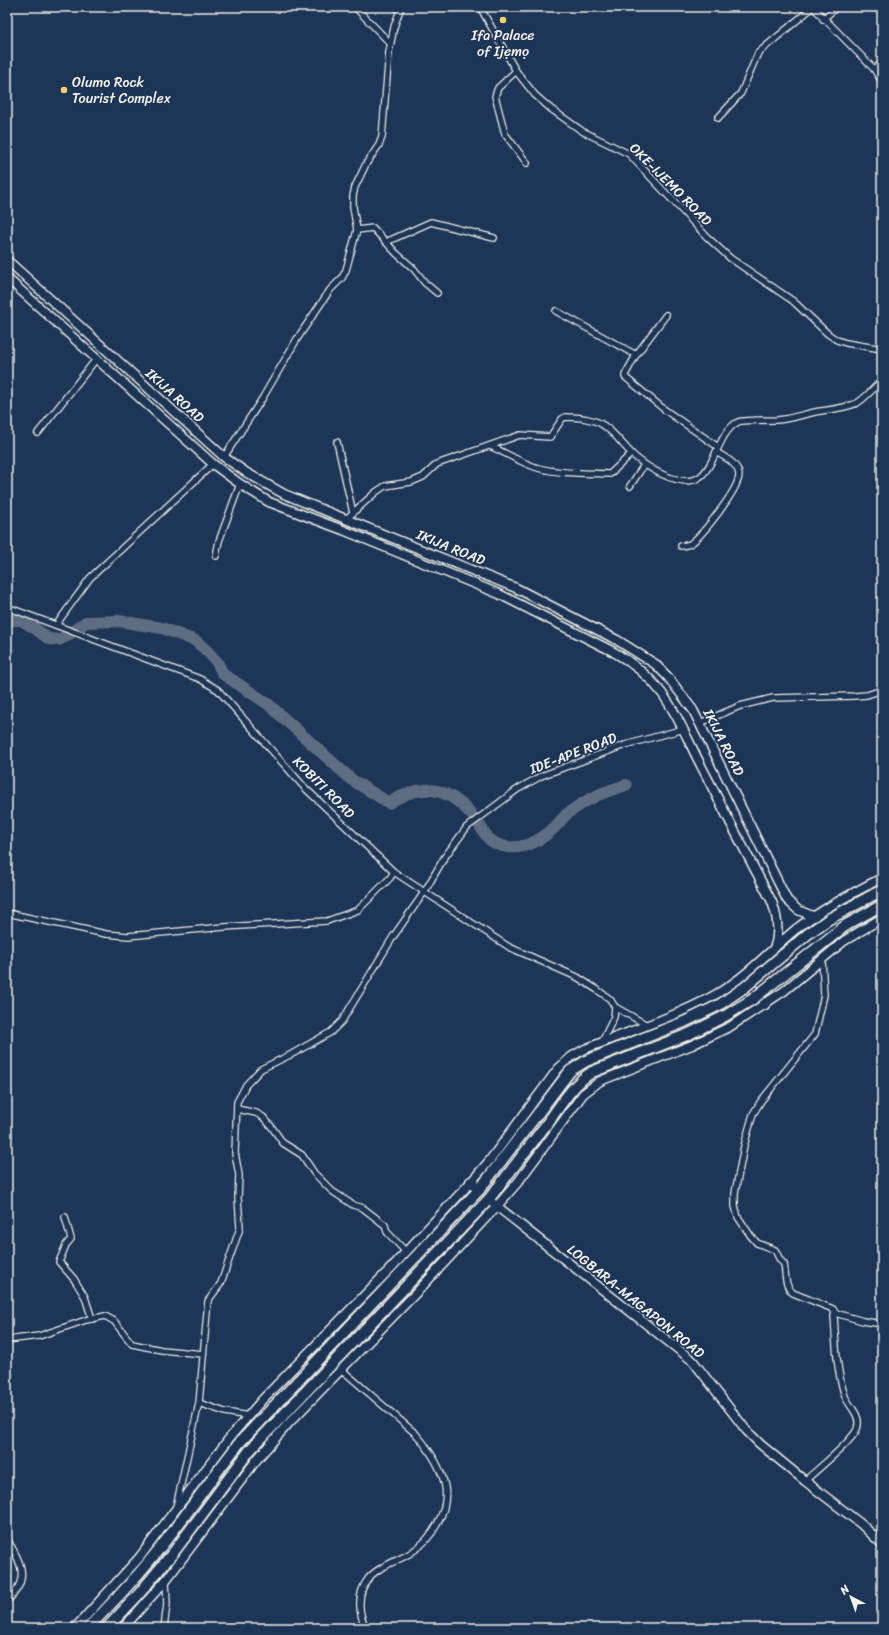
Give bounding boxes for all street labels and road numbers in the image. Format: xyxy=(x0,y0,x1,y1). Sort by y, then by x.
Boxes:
street label: OKE-IJEMO ROAD xyxy=(623,137,719,232)
street label: IKIJA ROAD xyxy=(139,361,210,429)
street label: IKIJA ROAD xyxy=(412,522,490,573)
street label: IKIJA ROAD xyxy=(695,703,751,781)
street label: IDE-APE ROAD xyxy=(525,725,621,782)
street label: KOBITI ROAD xyxy=(286,750,361,825)
street label: LOGBARA-MAGAPON ROAD xyxy=(561,1238,711,1365)

